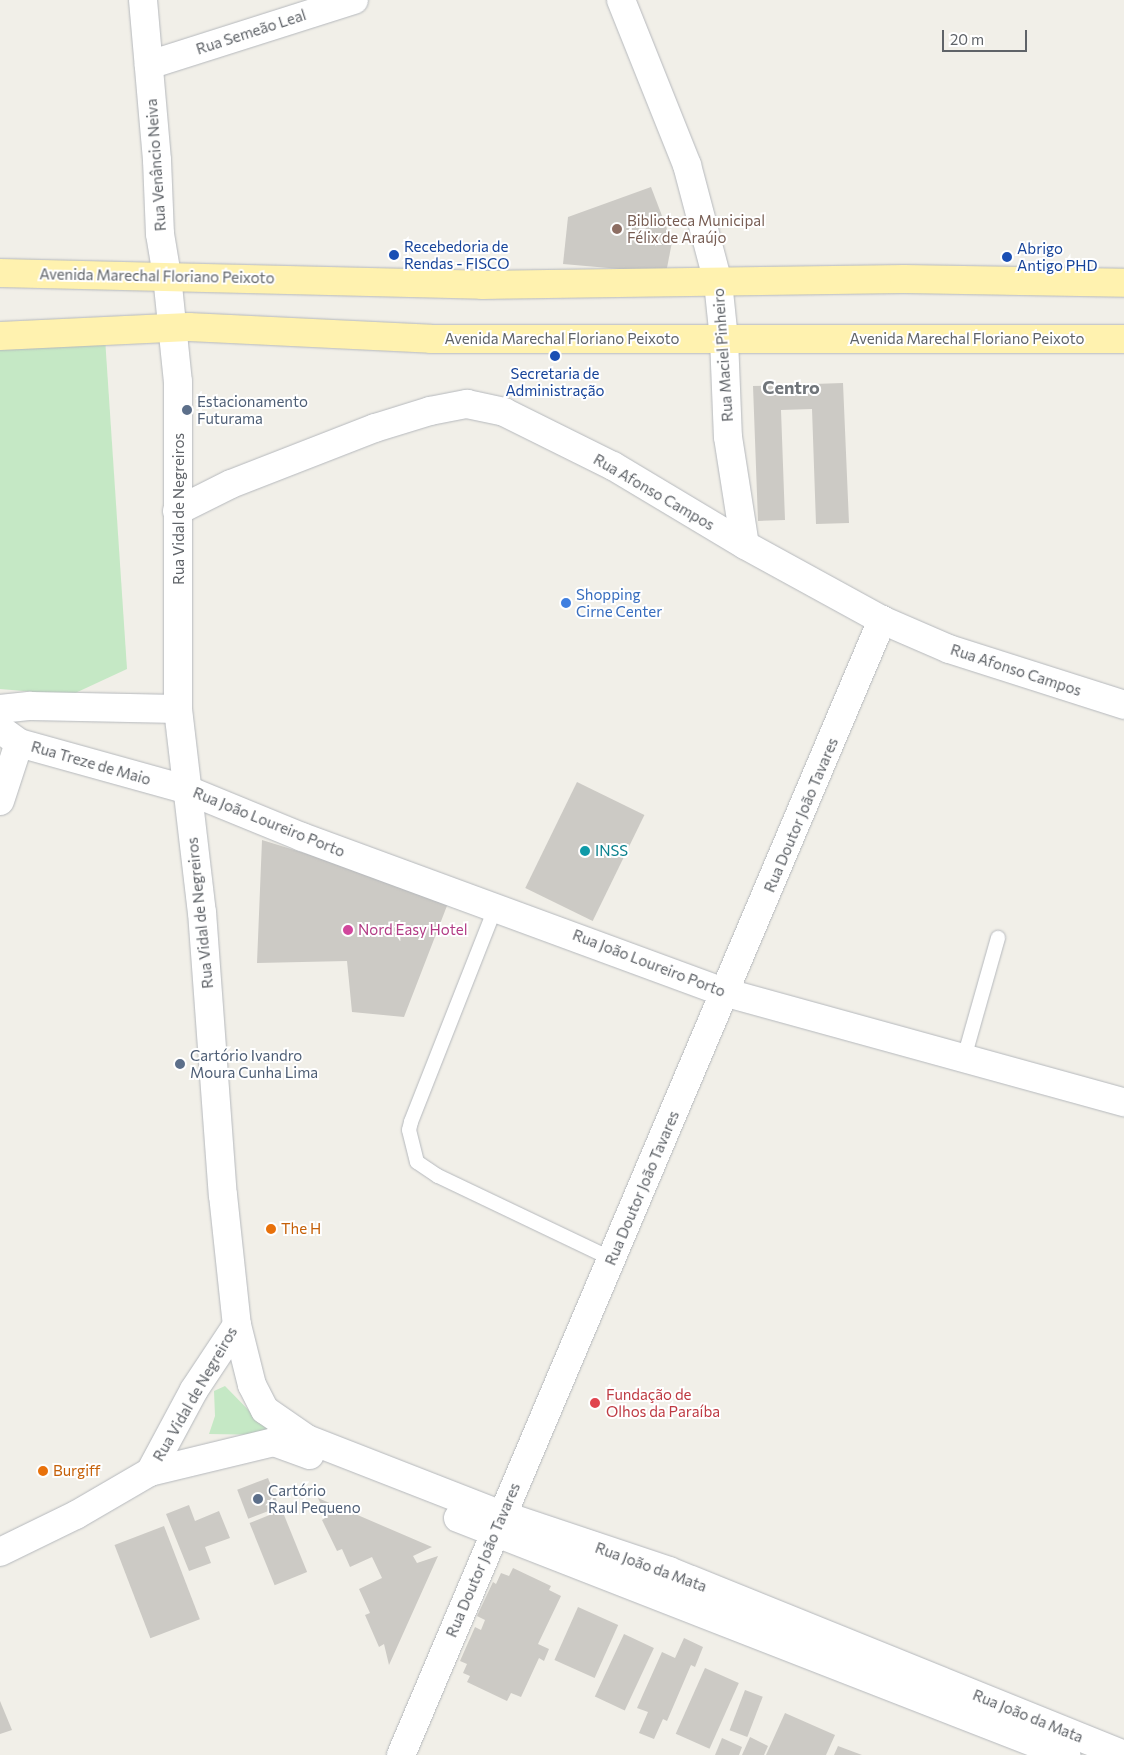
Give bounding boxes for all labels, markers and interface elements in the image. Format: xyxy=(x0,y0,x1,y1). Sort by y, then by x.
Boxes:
street label: Rua Semeão Leal xyxy=(194,6,308,58)
scale bar xyxy=(944,20,1029,52)
text: 20 m xyxy=(950,30,984,48)
street label: Rua Venâncio Neiva xyxy=(142,98,170,232)
place label: Biblioteca Municipal Félix de Araújo xyxy=(627,211,765,246)
marker: Biblioteca Municipal Félix de Araújo xyxy=(611,223,623,235)
place label: Recebedoria de Rendas - FISCO xyxy=(404,237,510,272)
place label: Abrigo Antigo PHD xyxy=(1017,239,1097,274)
marker: Recebedoria de Rendas - FISCO xyxy=(388,249,400,261)
marker: Abrigo Antigo PHD xyxy=(1001,251,1013,263)
street label: Avenida Marechal Floriano Peixoto xyxy=(39,265,275,287)
street label: Rua Maciel Pinheiro xyxy=(709,288,737,422)
street label: Avenida Marechal Floriano Peixoto xyxy=(444,330,680,348)
street label: Avenida Marechal Floriano Peixoto xyxy=(849,330,1085,348)
marker: Secretaria de Administração xyxy=(549,350,561,362)
place label: Secretaria de Administração xyxy=(506,364,604,399)
district label: Centro xyxy=(762,376,820,398)
place label: Estacionamento Futurama xyxy=(197,392,308,427)
marker: Estacionamento Futurama xyxy=(181,404,193,416)
street label: Rua Vidal de Negreiros xyxy=(170,433,188,585)
street label: Rua Afonso Campos xyxy=(590,450,718,534)
place label: Shopping Cirne Center xyxy=(576,585,662,620)
marker: Shopping Cirne Center xyxy=(560,597,572,609)
street label: Rua Afonso Campos xyxy=(948,640,1084,700)
street label: Rua Doutor João Tavares xyxy=(760,735,842,895)
street label: Rua Treze de Maio xyxy=(29,737,153,789)
street label: Rua João Loureiro Porto xyxy=(190,783,348,861)
street label: Rua Vidal de Negreiros xyxy=(183,836,217,990)
place label: INSS xyxy=(595,842,628,860)
marker: INSS xyxy=(579,845,591,857)
place label: Nord Easy Hotel xyxy=(358,921,467,939)
marker: Nord Easy Hotel xyxy=(342,924,354,936)
street label: Rua João Loureiro Porto xyxy=(570,926,728,1000)
place label: Cartório Ivandro Moura Cunha Lima xyxy=(190,1046,318,1081)
marker: Cartório Ivandro Moura Cunha Lima xyxy=(174,1058,186,1070)
street label: Rua Doutor João Tavares xyxy=(601,1108,683,1268)
place label: The H xyxy=(281,1220,321,1238)
marker: The H xyxy=(265,1223,277,1235)
street label: Rua Vidal de Negreiros xyxy=(149,1324,241,1464)
place label: Fundação de Olhos da Paraíba xyxy=(606,1385,720,1420)
marker: Fundação de Olhos da Paraíba xyxy=(588,1396,602,1410)
place label: Burgiff xyxy=(53,1462,101,1480)
marker: Burgiff xyxy=(37,1465,49,1477)
street label: Rua Doutor João Tavares xyxy=(442,1480,524,1640)
place label: Cartório Raul Pequeno xyxy=(268,1481,361,1516)
marker: Cartório Raul Pequeno xyxy=(252,1493,264,1505)
street label: Rua João da Mata xyxy=(593,1538,709,1596)
street label: Rua João da Mata xyxy=(970,1686,1086,1746)

